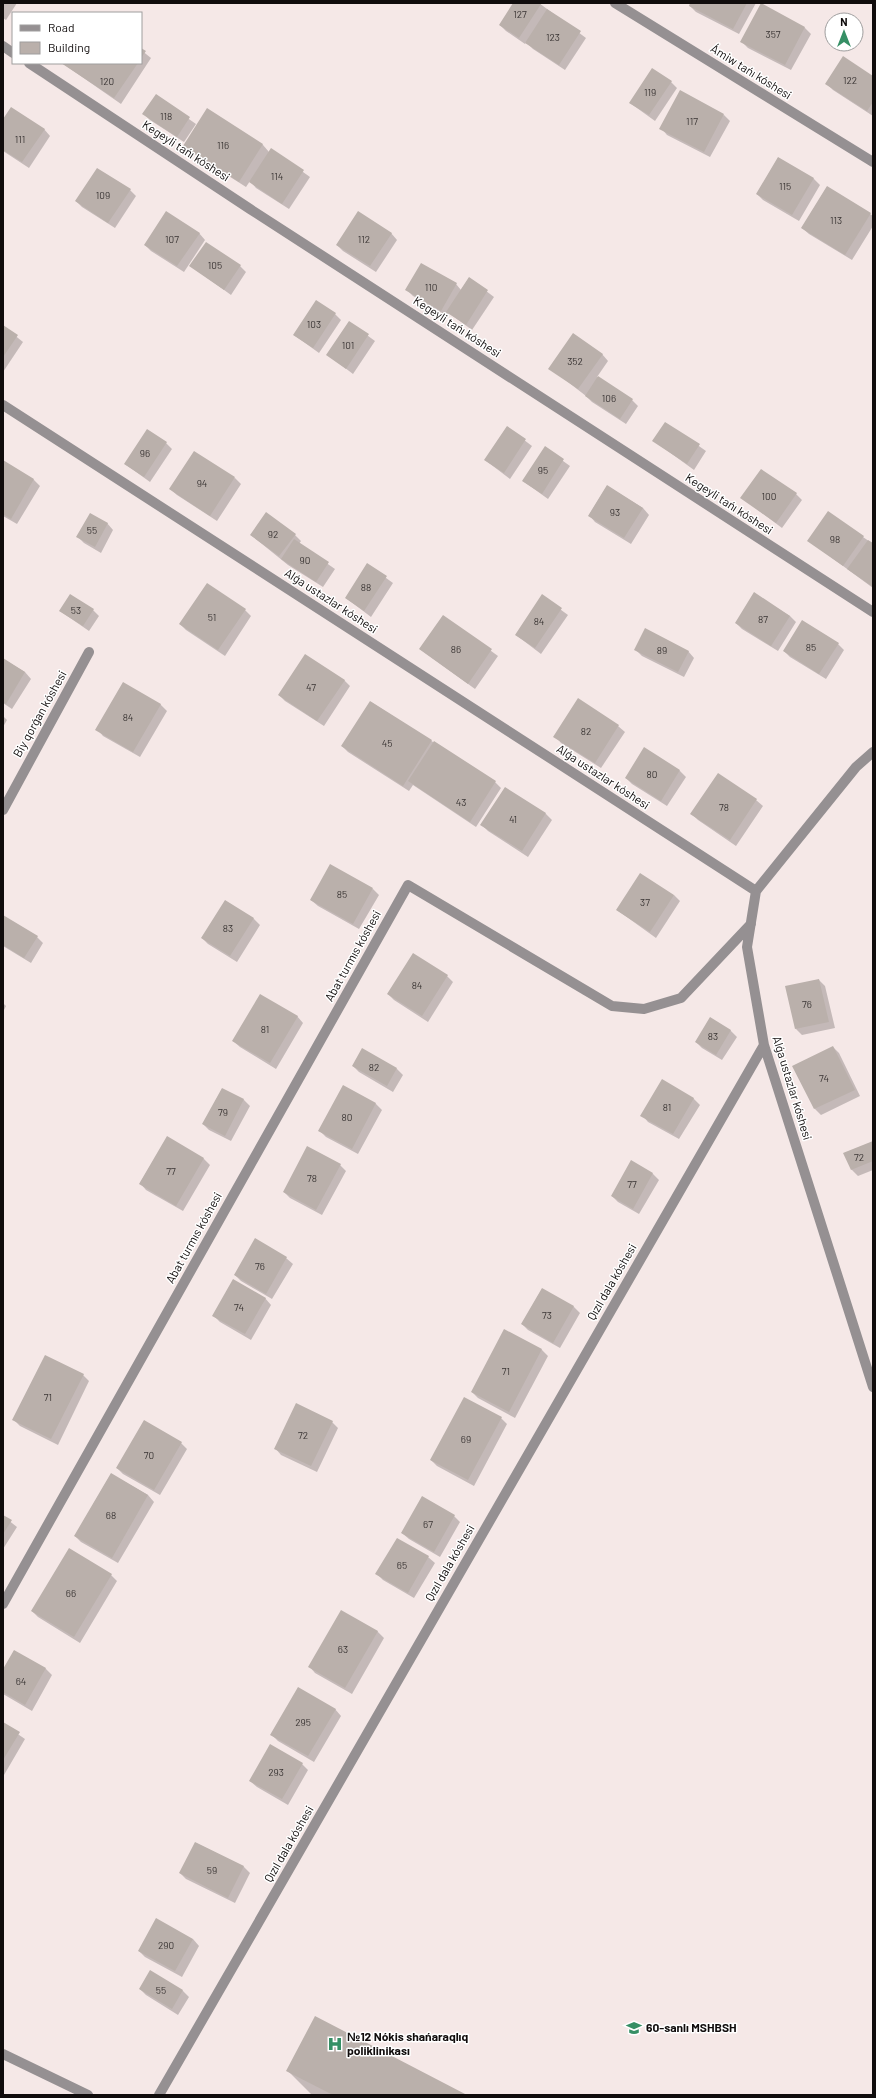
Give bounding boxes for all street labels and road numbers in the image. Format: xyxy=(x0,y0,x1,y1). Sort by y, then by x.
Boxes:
street label: Ámiw tańı kóshesi xyxy=(708,41,795,102)
street label: Kegeyli tańı kóshesi xyxy=(140,117,233,184)
street label: Kegeyli tańı kóshesi xyxy=(411,293,504,360)
street label: Kegeyli tańı kóshesi xyxy=(683,470,776,537)
street label: Alǵa ustazlar kóshesi xyxy=(282,565,381,635)
street label: Biy qorǵan kóshesi xyxy=(10,668,69,759)
street label: Alǵa ustazlar kóshesi xyxy=(554,741,653,811)
street label: Abat turmıs kóshesi xyxy=(321,908,383,1004)
street label: Alǵa ustazlar kóshesi xyxy=(770,1034,815,1141)
street label: Abat turmıs kóshesi xyxy=(162,1190,224,1286)
street label: Qızıl dala kóshesi xyxy=(584,1241,639,1322)
street label: Qızıl dala kóshesi xyxy=(422,1522,477,1603)
street label: Qızıl dala kóshesi xyxy=(261,1803,316,1884)

